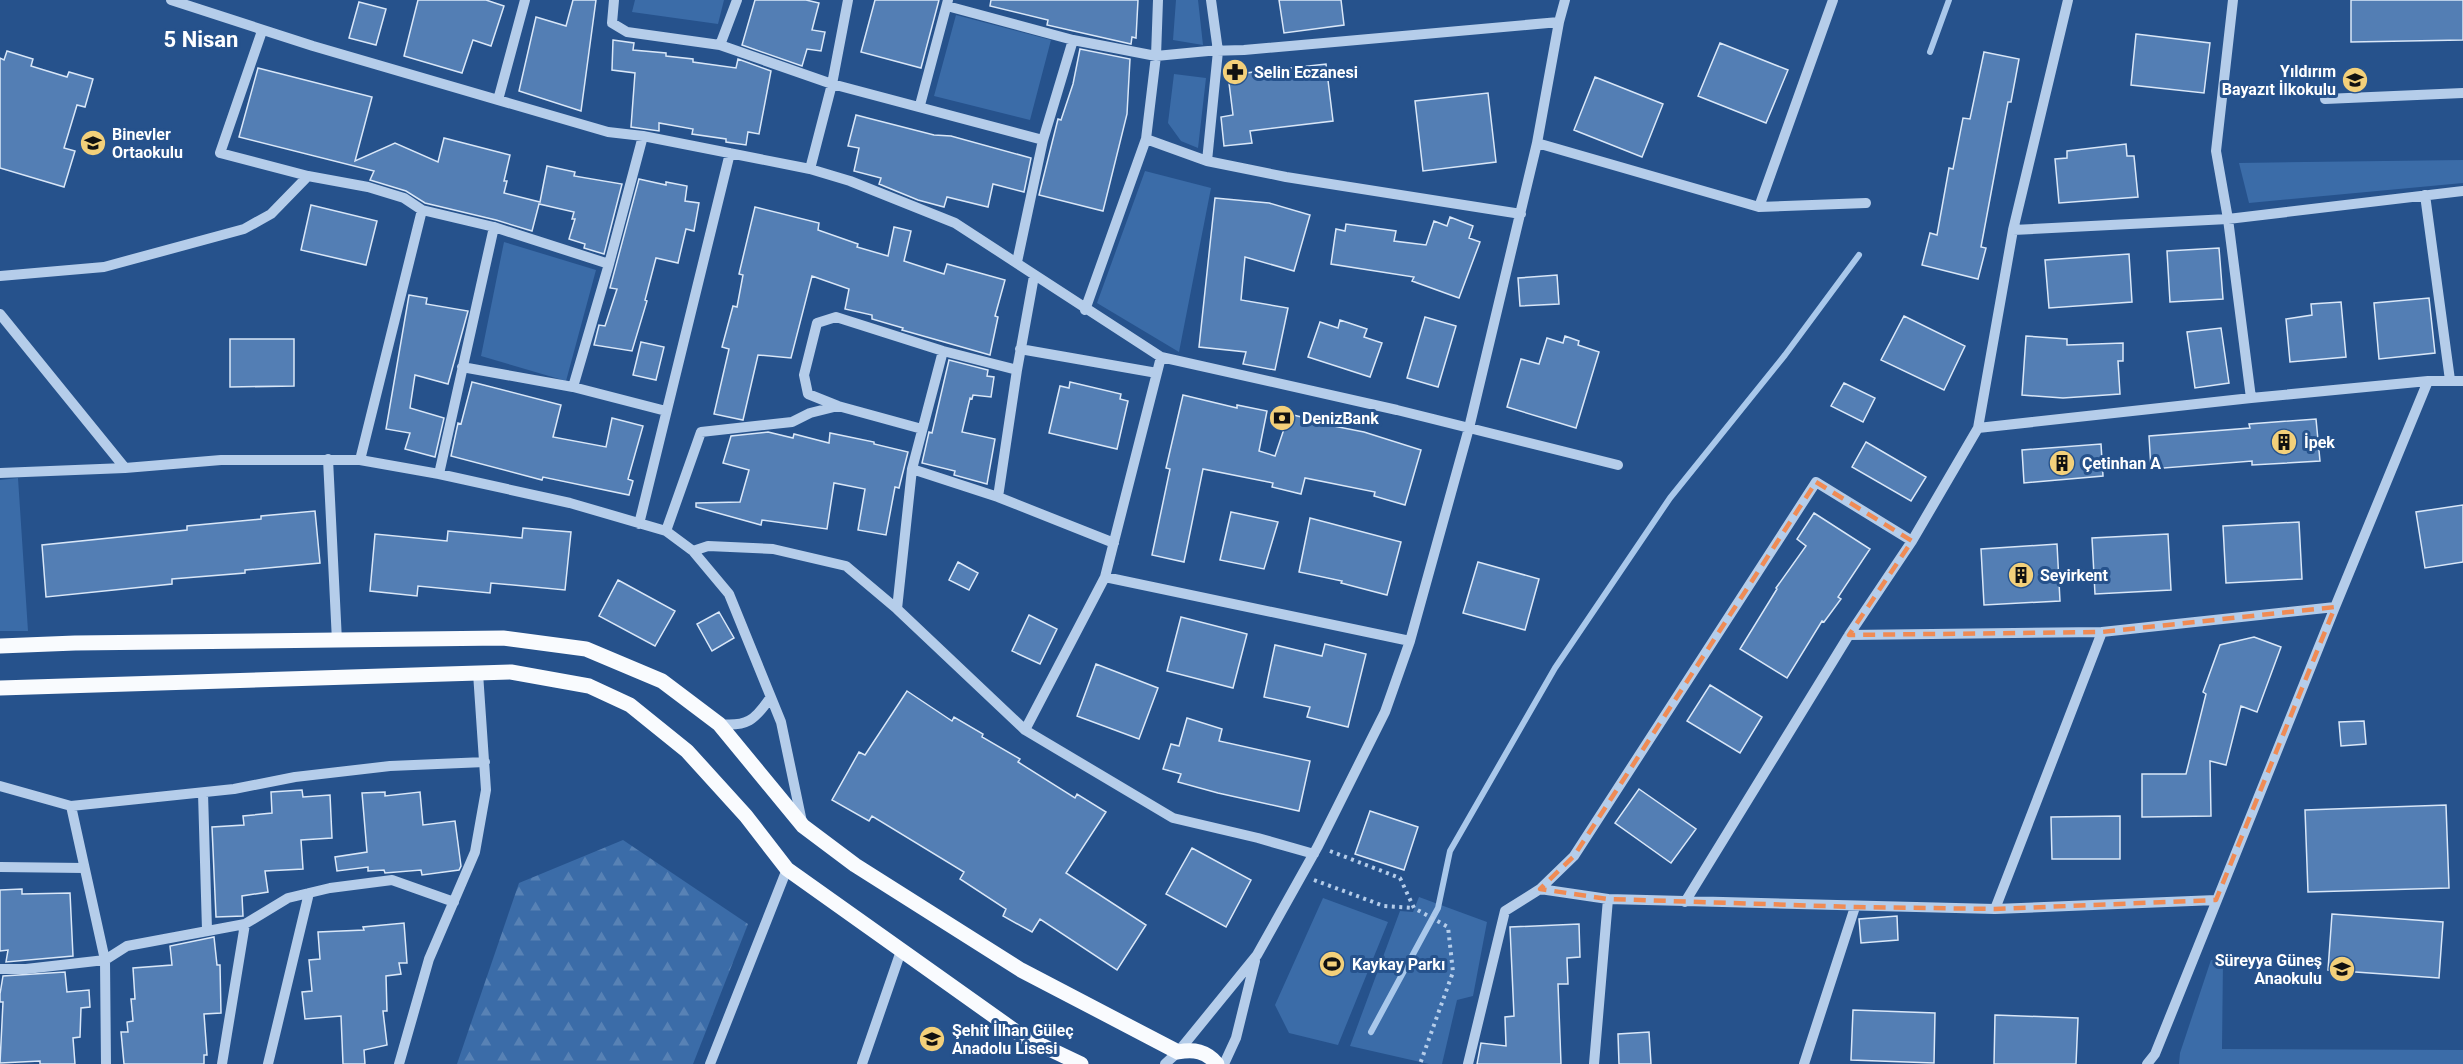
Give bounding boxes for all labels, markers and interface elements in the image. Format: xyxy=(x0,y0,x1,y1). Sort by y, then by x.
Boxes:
district label: 5 Nisan xyxy=(164,27,238,52)
pharmacy icon: Selin Eczanesi xyxy=(1220,57,1250,87)
place label: Yıldırım Bayazıt İlkokulu xyxy=(2222,62,2336,99)
place label: Selin Eczanesi xyxy=(1254,63,1358,82)
school or university icon: Yıldırım Bayazıt İlkokulu xyxy=(2340,65,2370,95)
place label: Binevler Ortaokulu xyxy=(112,125,183,162)
school or university icon: Binevler Ortaokulu xyxy=(78,128,108,158)
bank icon: DenizBank xyxy=(1267,403,1297,433)
place label: DenizBank xyxy=(1302,409,1379,428)
building icon: İpek xyxy=(2269,427,2299,457)
place label: İpek xyxy=(2304,433,2335,452)
building icon: Çetinhan A xyxy=(2047,448,2077,478)
place label: Çetinhan A xyxy=(2082,454,2161,473)
building icon: Seyirkent xyxy=(2006,560,2036,590)
place label: Seyirkent xyxy=(2040,566,2109,585)
sports icon: Kaykay Parkı xyxy=(1317,949,1347,979)
place label: Süreyya Güneş Anaokulu xyxy=(2215,951,2322,988)
school or university icon: Süreyya Güneş Anaokulu xyxy=(2327,954,2357,984)
place label: Kaykay Parkı xyxy=(1352,955,1445,974)
place label: Şehit İlhan Güleç Anadolu Lisesi xyxy=(952,1021,1074,1058)
school or university icon: Şehit İlhan Güleç Anadolu Lisesi xyxy=(917,1024,947,1054)

